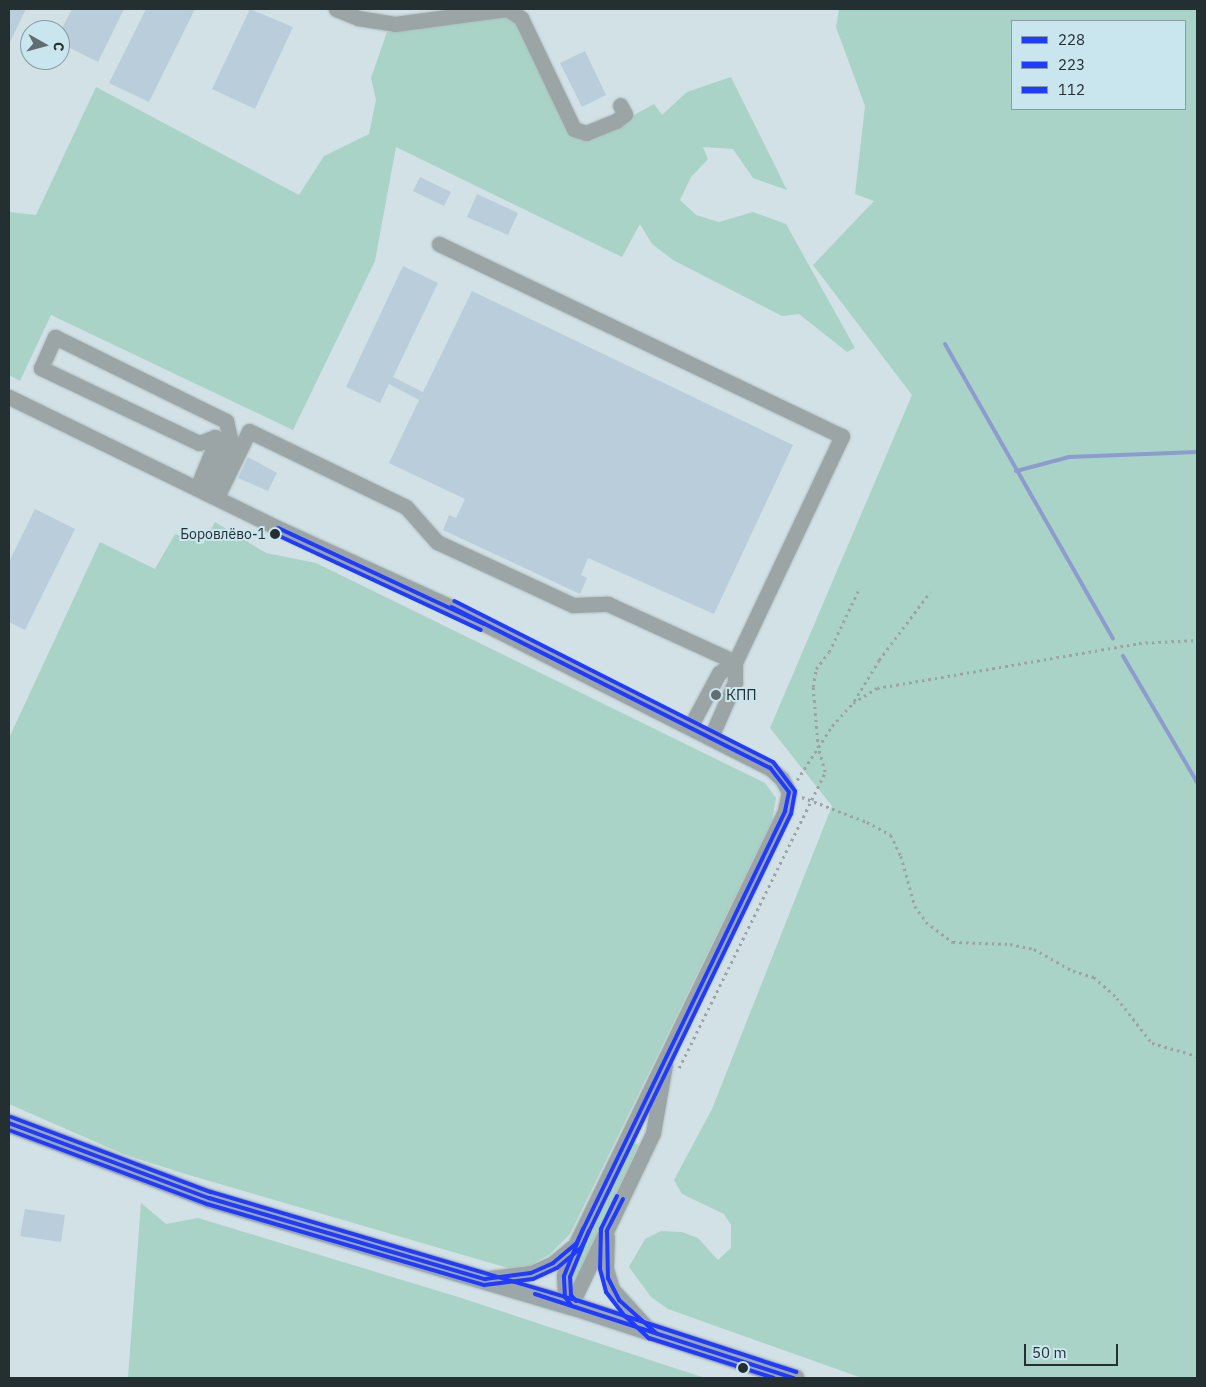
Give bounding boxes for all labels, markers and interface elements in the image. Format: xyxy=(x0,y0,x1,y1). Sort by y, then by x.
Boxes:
north arrow xyxy=(20,20,70,70)
legend xyxy=(1011,20,1186,110)
text: 228 xyxy=(1058,30,1085,49)
text: С xyxy=(49,41,68,52)
text: 223 xyxy=(1058,55,1085,74)
text: 112 xyxy=(1058,80,1085,99)
place label: Боровлёво-1 xyxy=(180,526,266,542)
marker: Боровлёво-1 xyxy=(270,529,280,539)
place label: КПП xyxy=(726,686,757,704)
marker: КПП xyxy=(710,689,722,701)
scale bar xyxy=(1026,1334,1120,1366)
text: 50 m xyxy=(1032,1343,1067,1362)
unlabelled marker xyxy=(738,1363,748,1373)

